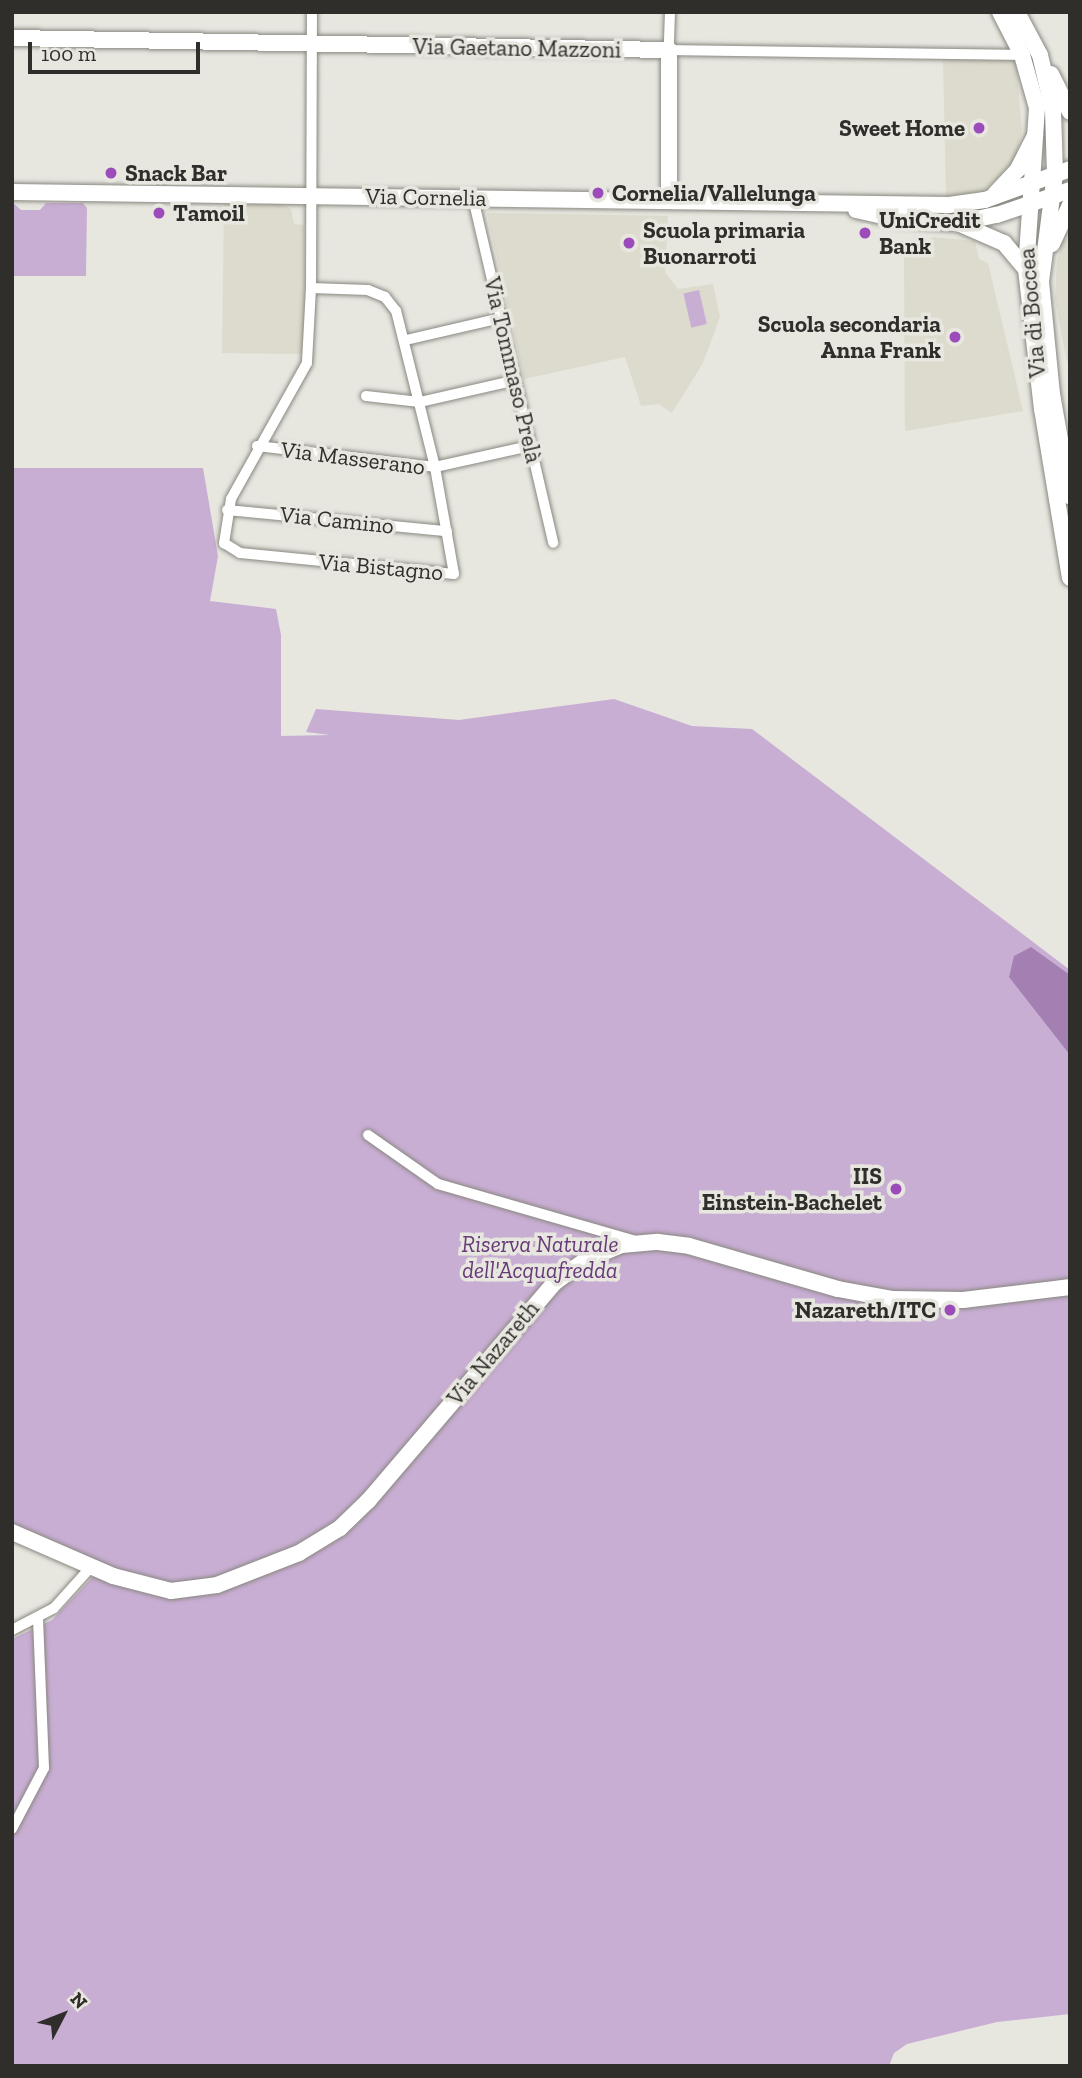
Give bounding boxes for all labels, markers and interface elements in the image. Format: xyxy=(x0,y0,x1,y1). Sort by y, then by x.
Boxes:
scale bar xyxy=(32,28,203,72)
street label: Via Gaetano Mazzoni xyxy=(412,32,622,64)
text: 100 m xyxy=(41,41,96,66)
place label: Sweet Home xyxy=(839,114,965,142)
marker: Sweet Home xyxy=(971,120,987,136)
place label: Snack Bar xyxy=(125,159,227,187)
marker: Snack Bar xyxy=(103,165,119,181)
place label: Cornelia/Vallelunga xyxy=(612,179,816,207)
street label: Via Cornelia xyxy=(365,182,487,212)
marker: Cornelia/Vallelunga xyxy=(590,185,606,201)
place label: Tamoil xyxy=(173,199,245,227)
marker: Tamoil xyxy=(151,205,167,221)
place label: UniCredit Bank xyxy=(879,206,980,260)
place label: Scuola primaria Buonarroti xyxy=(643,216,805,270)
marker: UniCredit Bank xyxy=(857,225,873,241)
marker: Scuola primaria Buonarroti xyxy=(621,235,637,251)
street label: Via di Boccea xyxy=(1013,247,1051,379)
street label: Via Tommaso Prelà xyxy=(478,274,548,466)
place label: Scuola secondaria Anna Frank xyxy=(758,310,941,364)
marker: Scuola secondaria Anna Frank xyxy=(947,329,963,345)
street label: Via Masserano xyxy=(279,435,427,481)
street label: Via Camino xyxy=(279,500,395,540)
street label: Via Bistagno xyxy=(318,548,444,586)
place label: IIS Einstein-Bachelet xyxy=(702,1162,882,1216)
marker: IIS Einstein-Bachelet xyxy=(888,1181,904,1197)
park label: Riserva Naturale dell'Acquafredda xyxy=(461,1230,619,1284)
street label: Via Nazareth xyxy=(441,1295,545,1411)
place label: Nazareth/ITC xyxy=(795,1296,936,1324)
marker: Nazareth/ITC xyxy=(942,1302,958,1318)
north arrow xyxy=(28,1980,98,2050)
text: N xyxy=(66,1988,92,2014)

